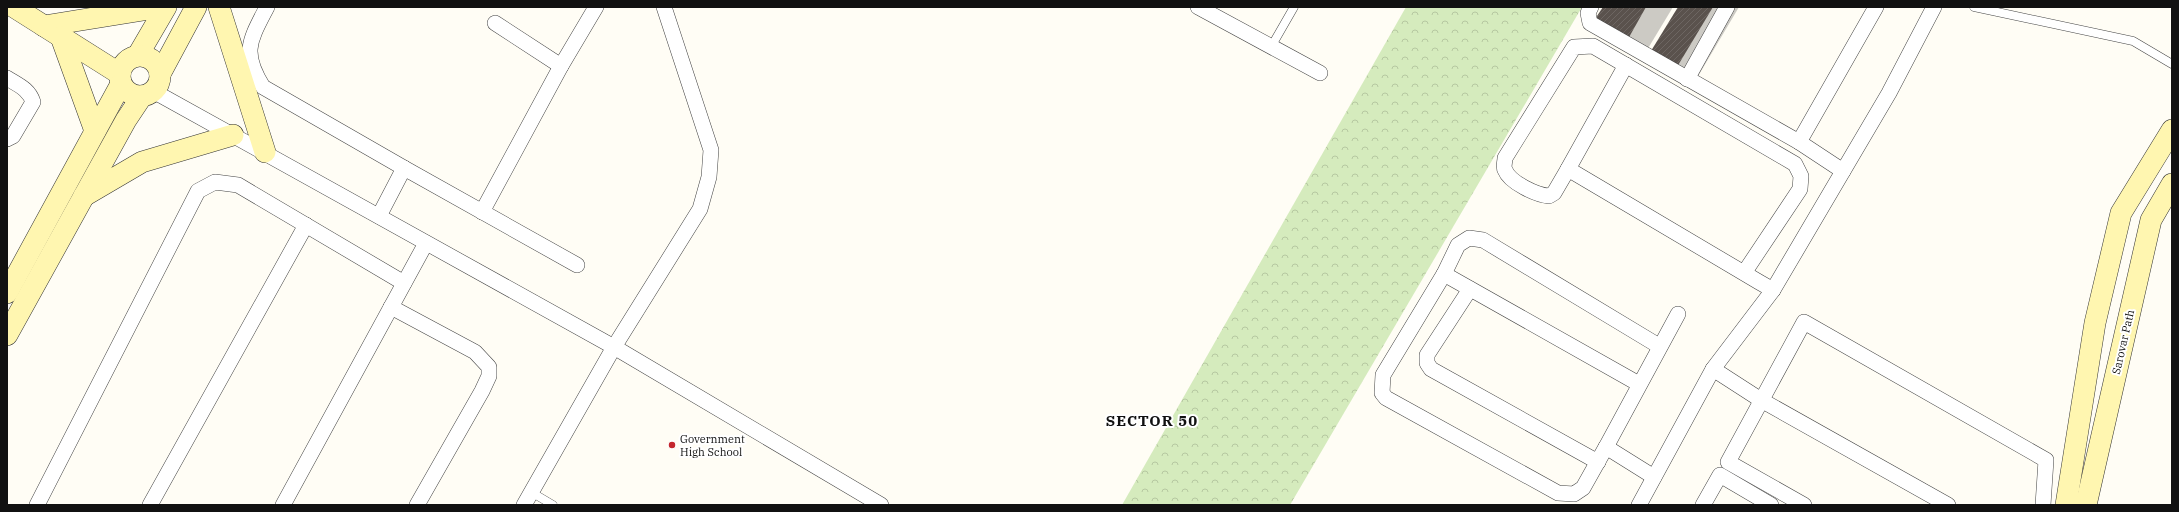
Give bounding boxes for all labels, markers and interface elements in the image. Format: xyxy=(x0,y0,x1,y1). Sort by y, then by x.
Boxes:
street label: Sarovar Path xyxy=(2109,308,2137,376)
district label: SECTOR 50 xyxy=(1106,411,1198,430)
place label: Government High School xyxy=(680,432,745,459)
marker: Government High School xyxy=(667,440,677,450)

